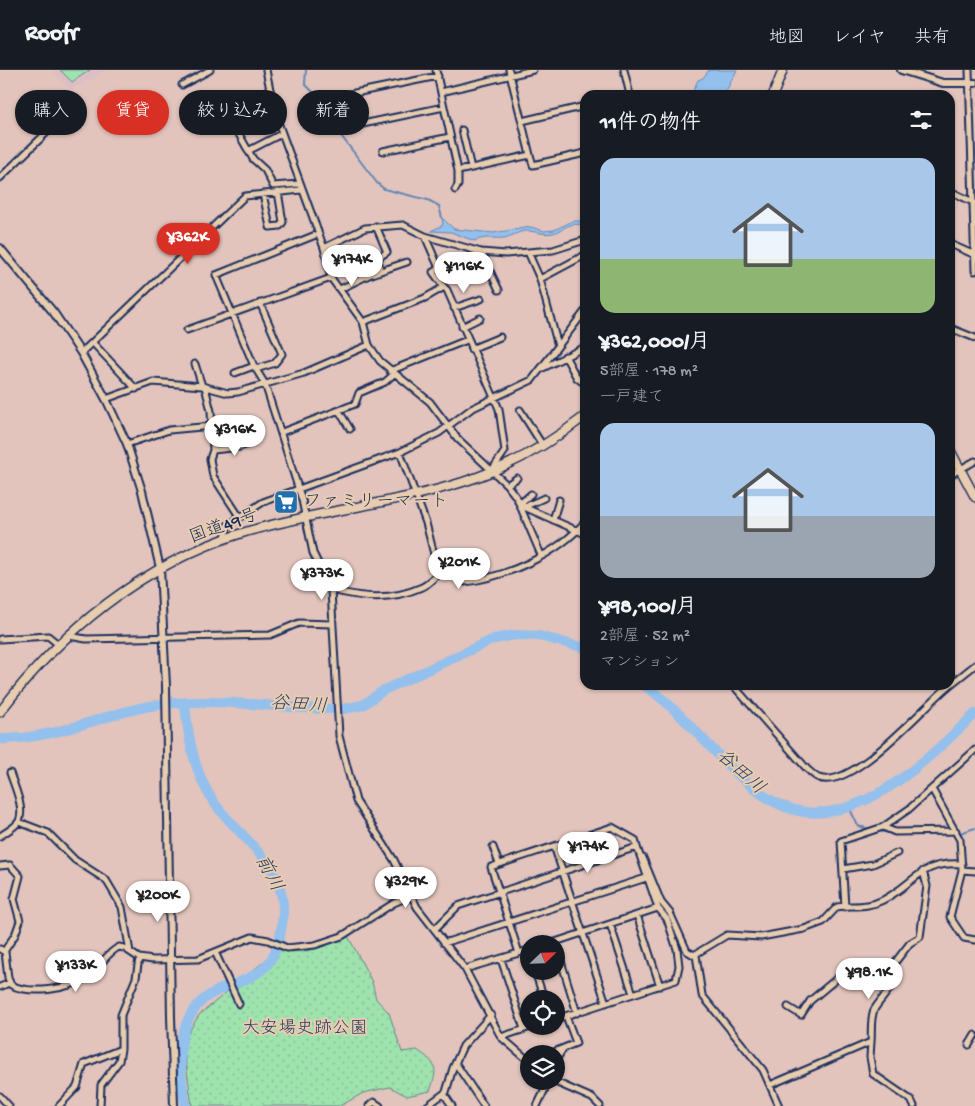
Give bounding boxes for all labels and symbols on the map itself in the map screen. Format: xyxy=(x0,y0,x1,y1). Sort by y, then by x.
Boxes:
pin: ¥362K xyxy=(153,222,223,265)
pin: ¥174K xyxy=(317,244,387,287)
pin: ¥116K xyxy=(429,252,499,294)
pin: ¥316K xyxy=(200,414,270,457)
supermarket icon: ファミリーマート xyxy=(273,489,299,515)
place label: ファミリーマート xyxy=(304,492,448,513)
street label: 国道49号 xyxy=(186,504,261,549)
pin: ¥201K xyxy=(424,548,494,590)
pin: ¥373K xyxy=(287,558,357,601)
water label: 谷田川 xyxy=(270,693,328,719)
water label: 谷田川 xyxy=(711,745,769,801)
pin: ¥174K xyxy=(553,832,623,874)
water label: 前川 xyxy=(249,851,288,896)
pin: ¥329K xyxy=(371,866,441,909)
pin: ¥200K xyxy=(123,880,193,923)
north arrow xyxy=(520,935,565,980)
pin: ¥133K xyxy=(41,950,111,993)
pin: ¥98.1K xyxy=(828,958,910,1000)
park label: 大安場史跡公園 xyxy=(242,1018,368,1040)

